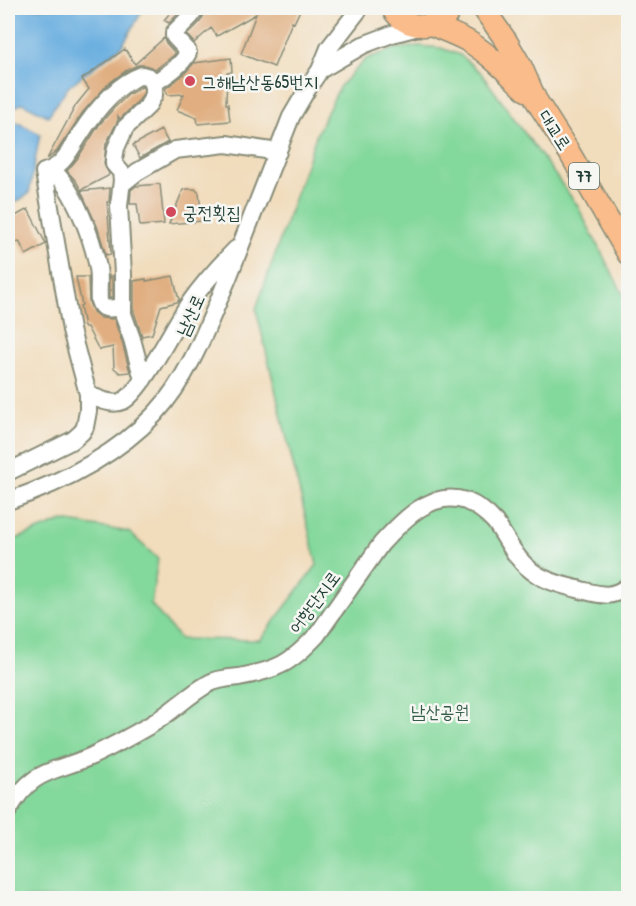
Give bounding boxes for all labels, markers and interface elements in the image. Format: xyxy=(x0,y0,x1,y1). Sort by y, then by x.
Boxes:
place label: 그해남산동65번지 xyxy=(202,69,318,94)
marker: 그해남산동65번지 xyxy=(183,74,197,88)
street label: 대교로 xyxy=(533,105,577,155)
road number: 77 xyxy=(569,163,599,189)
place label: 궁전횟집 xyxy=(183,200,241,225)
marker: 궁전횟집 xyxy=(164,205,178,219)
street label: 남산로 xyxy=(170,290,210,340)
street label: 어항단지로 xyxy=(282,566,346,638)
park label: 남산공원 xyxy=(411,699,469,724)

